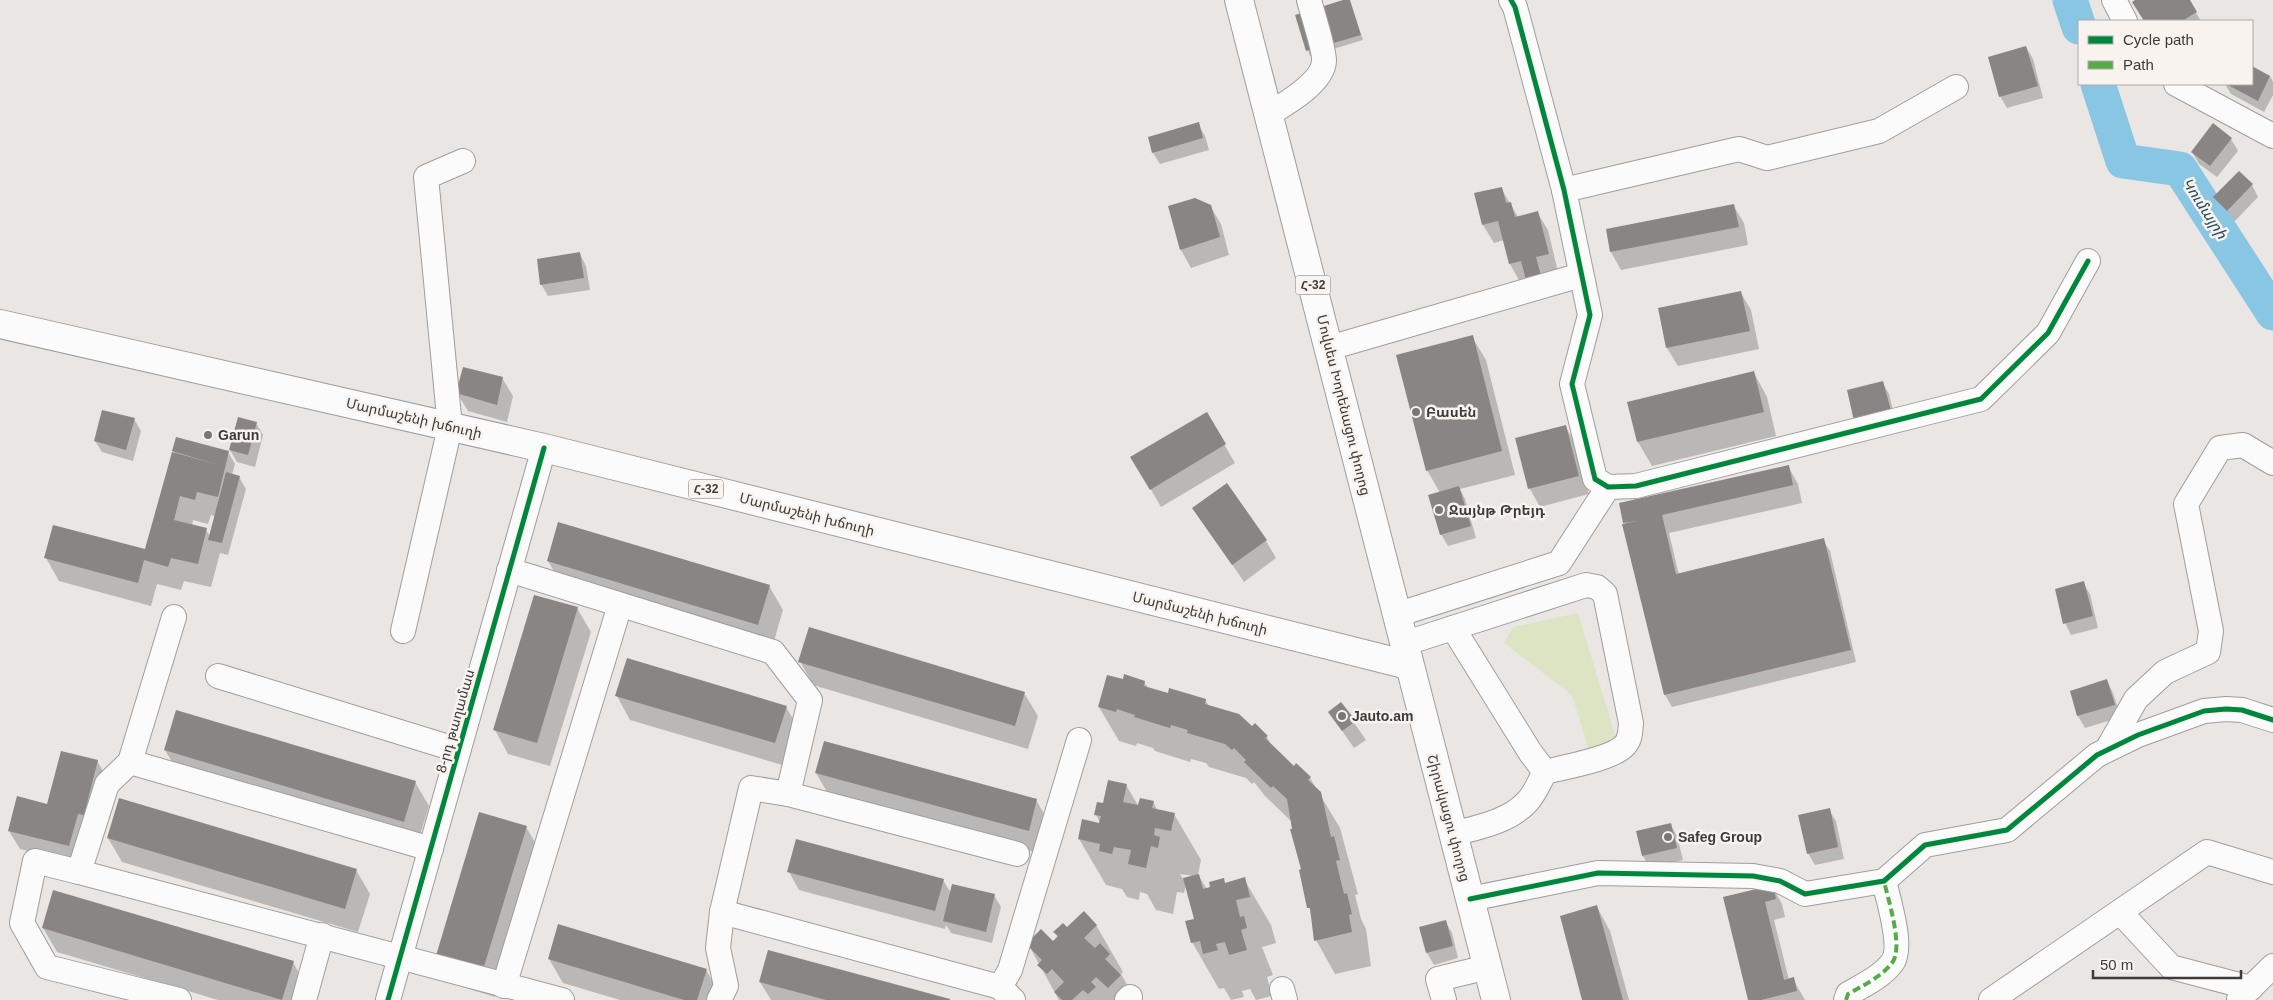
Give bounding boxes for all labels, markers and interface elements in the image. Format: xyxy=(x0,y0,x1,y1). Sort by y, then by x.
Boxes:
legend xyxy=(2078,20,2253,85)
text: Cycle path xyxy=(2123,31,2194,48)
text: Path xyxy=(2123,56,2154,73)
water label: Կումայրի xyxy=(2178,174,2231,243)
road number: Հ-32 xyxy=(1296,276,1330,294)
street label: Մովսես Խորենացու փողոց xyxy=(1314,313,1374,497)
street label: Մարմաշենի խճուղի xyxy=(345,395,483,441)
place label: Բասեն xyxy=(1426,404,1477,420)
marker: Բասեն xyxy=(1410,406,1422,418)
place label: Garun xyxy=(218,427,259,443)
marker: Garun xyxy=(202,429,214,441)
road number: Հ-32 xyxy=(688,479,724,498)
street label: Մարմաշենի խճուղի xyxy=(738,489,876,539)
place label: Ջայնթ Թրեյդ xyxy=(1449,502,1545,518)
marker: Ջայնթ Թրեյդ xyxy=(1433,504,1445,516)
street label: Մարմաշենի խճուղի xyxy=(1131,588,1269,638)
street label: 8-րդ թաղամաս xyxy=(433,667,477,775)
place label: Jauto.am xyxy=(1352,708,1413,724)
marker: Jauto.am xyxy=(1336,710,1348,722)
street label: Շիրակացու փողոց xyxy=(1424,753,1474,883)
place label: Safeg Group xyxy=(1678,829,1762,845)
marker: Safeg Group xyxy=(1662,831,1674,843)
scale bar xyxy=(2093,948,2240,980)
text: 50 m xyxy=(2100,956,2133,973)

